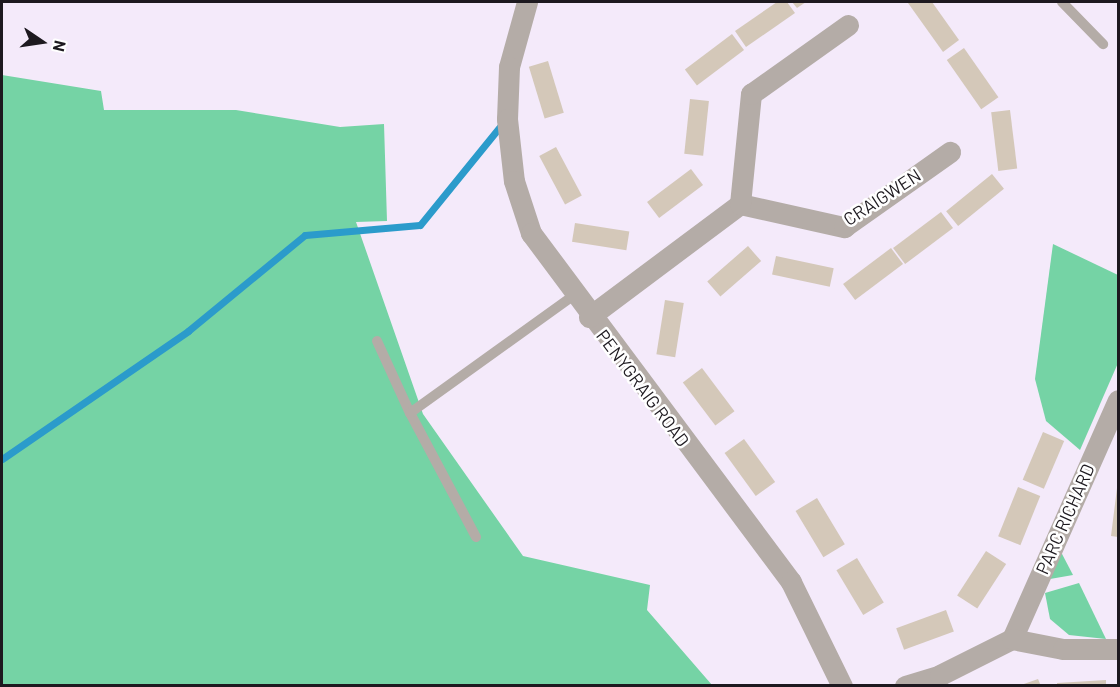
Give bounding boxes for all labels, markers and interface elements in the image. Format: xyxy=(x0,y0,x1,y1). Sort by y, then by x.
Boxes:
north arrow xyxy=(12,12,72,72)
text: N xyxy=(50,39,70,53)
street label: CRAIGWEN xyxy=(839,164,925,230)
street label: PENYGRAIG ROAD xyxy=(592,325,694,451)
street label: PARC RICHARD xyxy=(1031,461,1099,577)

